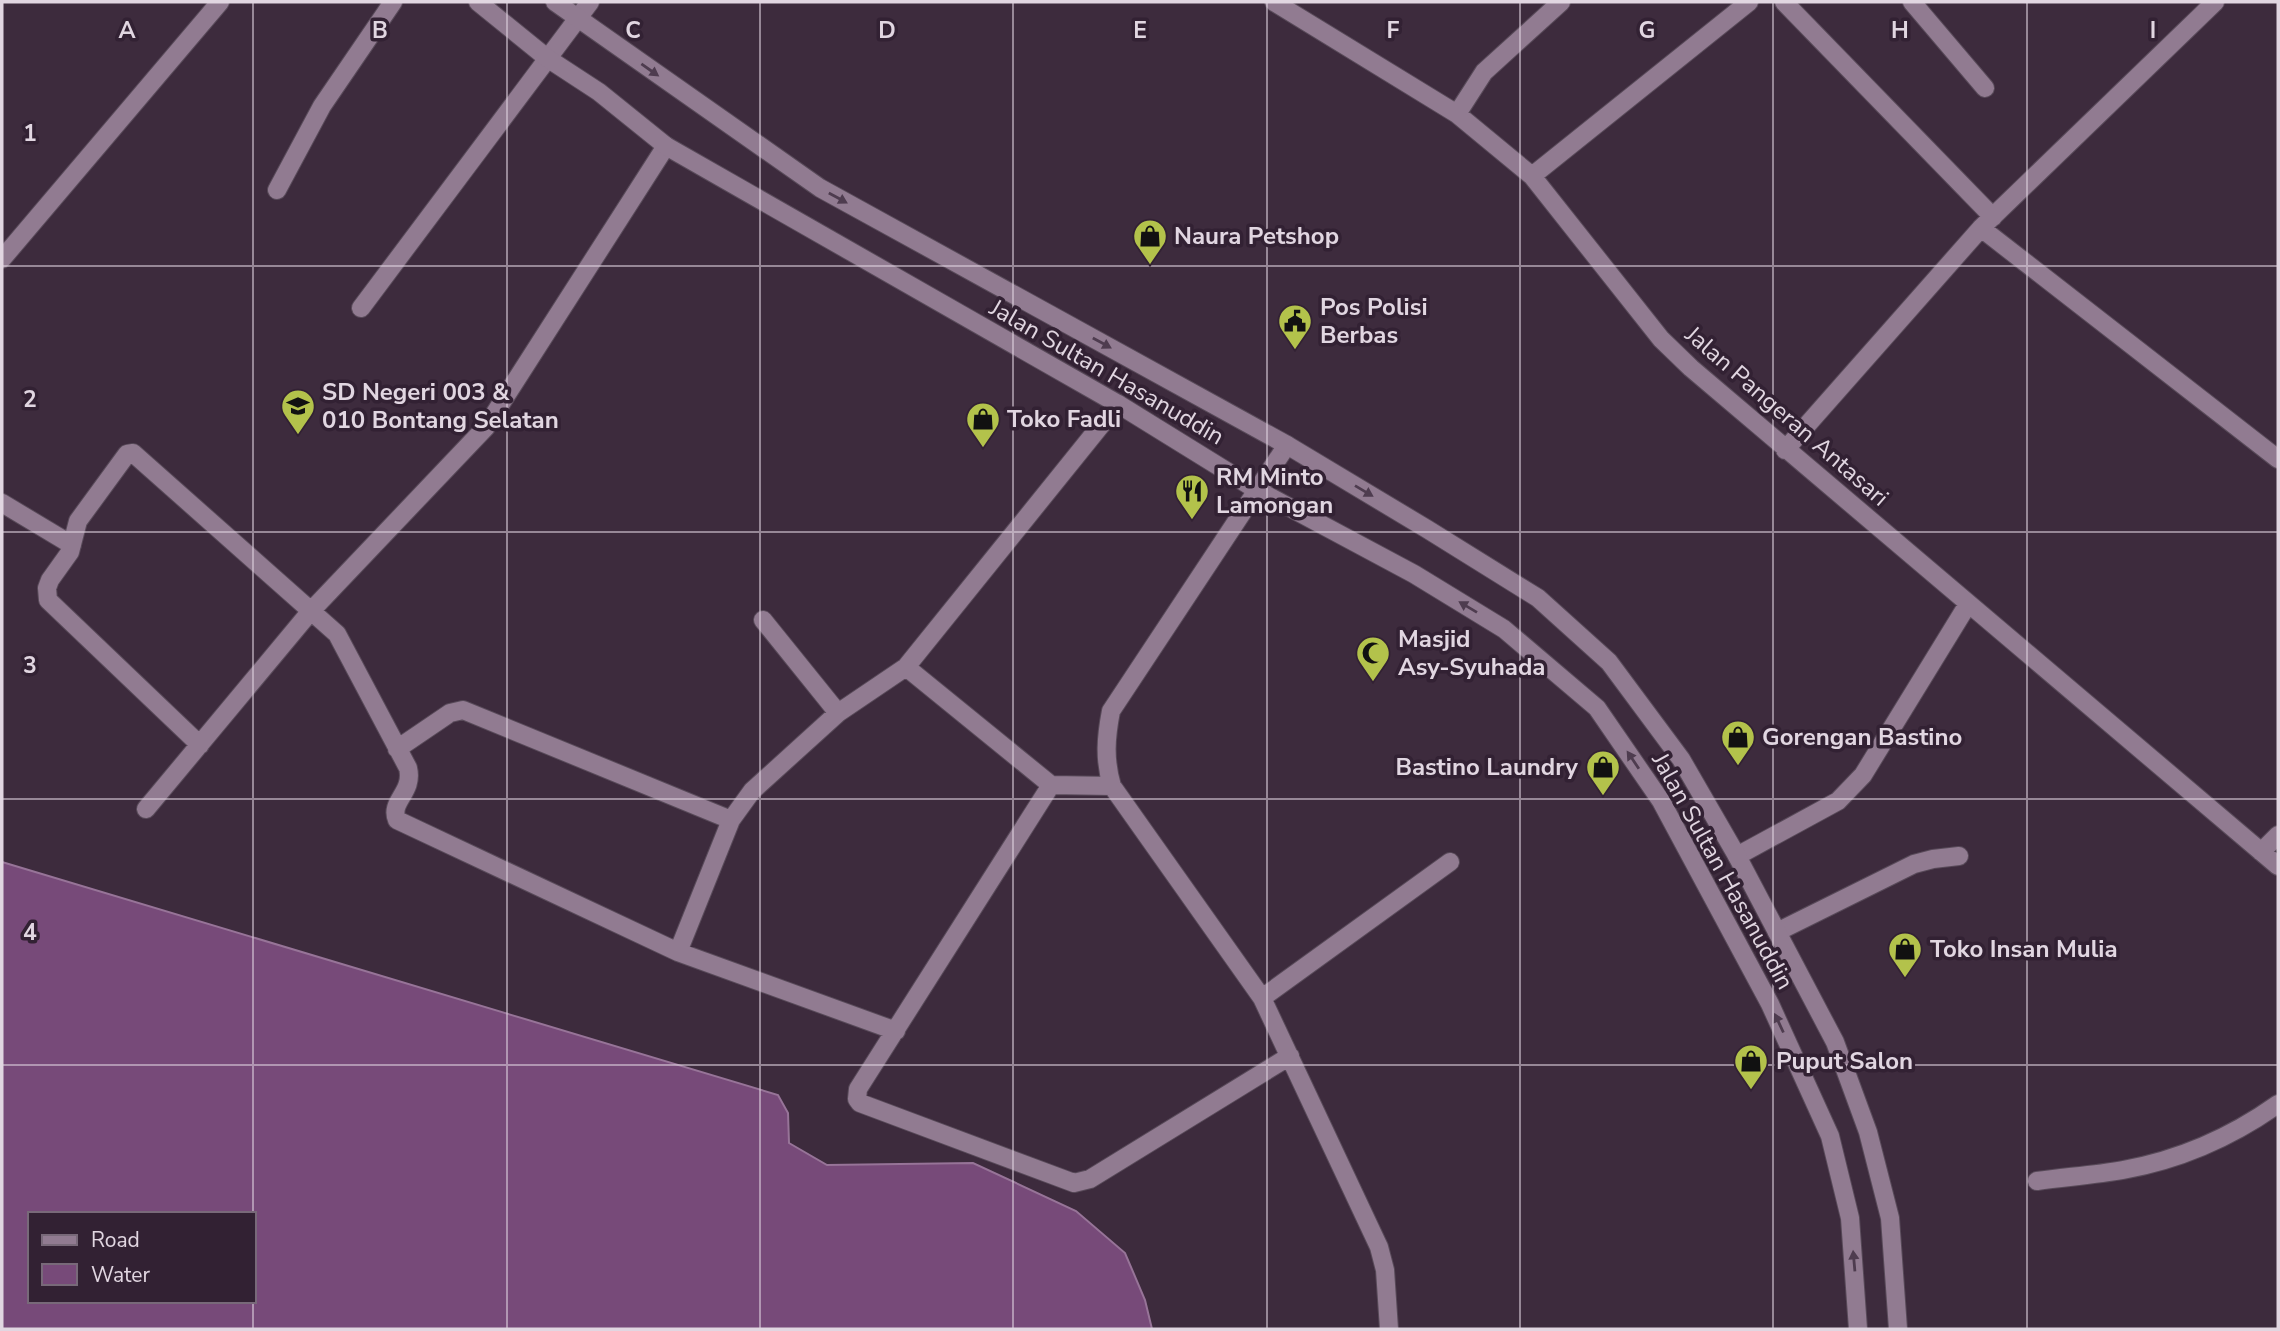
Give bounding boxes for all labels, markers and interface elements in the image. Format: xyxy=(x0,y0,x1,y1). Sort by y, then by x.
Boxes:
text: A xyxy=(118,15,136,46)
text: B xyxy=(372,15,388,46)
text: C xyxy=(625,15,641,46)
text: D xyxy=(878,15,896,46)
text: E xyxy=(1133,15,1147,46)
text: F xyxy=(1387,15,1400,46)
text: G xyxy=(1639,15,1655,46)
text: H xyxy=(1891,15,1909,46)
text: I xyxy=(2150,15,2156,46)
one-way arrow xyxy=(641,63,659,77)
text: 1 xyxy=(23,118,37,149)
one-way arrow xyxy=(829,192,848,204)
shop icon: Naura Petshop xyxy=(1131,217,1169,266)
place label: Naura Petshop xyxy=(1174,220,1339,252)
street label: Jalan Sultan Hasanuddin xyxy=(983,291,1230,452)
place label: Pos Polisi Berbas xyxy=(1320,291,1428,351)
public building icon: Pos Polisi Berbas xyxy=(1276,302,1314,351)
street label: Jalan Pangeran Antasari xyxy=(1678,318,1895,513)
one-way arrow xyxy=(1092,337,1112,349)
place label: SD Negeri 003 & 010 Bontang Selatan xyxy=(322,376,559,436)
text: 2 xyxy=(23,384,37,415)
school or university icon: SD Negeri 003 & 010 Bontang Selatan xyxy=(279,387,317,436)
shop icon: Toko Fadli xyxy=(964,400,1002,449)
place label: Toko Fadli xyxy=(1007,403,1121,435)
place label: RM Minto Lamongan xyxy=(1216,461,1333,521)
restaurant icon: RM Minto Lamongan xyxy=(1173,472,1211,521)
one-way arrow xyxy=(1355,485,1374,498)
one-way arrow xyxy=(1458,600,1478,613)
place label: Masjid Asy-Syuhada xyxy=(1398,623,1545,683)
mosque icon: Masjid Asy-Syuhada xyxy=(1354,634,1392,683)
text: 3 xyxy=(23,650,37,681)
shop icon: Gorengan Bastino xyxy=(1719,718,1757,767)
place label: Gorengan Bastino xyxy=(1762,721,1962,753)
street label: Jalan Sultan Hasanuddin xyxy=(1644,746,1801,995)
shop icon: Bastino Laundry xyxy=(1584,748,1622,797)
one-way arrow xyxy=(1626,750,1639,770)
place label: Bastino Laundry xyxy=(1395,751,1578,783)
text: 4 xyxy=(23,917,37,948)
shop icon: Toko Insan Mulia xyxy=(1886,930,1924,979)
place label: Toko Insan Mulia xyxy=(1930,933,2118,965)
one-way arrow xyxy=(1773,1013,1785,1033)
shop icon: Puput Salon xyxy=(1732,1042,1770,1091)
place label: Puput Salon xyxy=(1776,1045,1913,1077)
legend xyxy=(28,1212,256,1303)
text: Road xyxy=(91,1226,140,1254)
one-way arrow xyxy=(1848,1250,1859,1272)
text: Water xyxy=(91,1261,150,1289)

